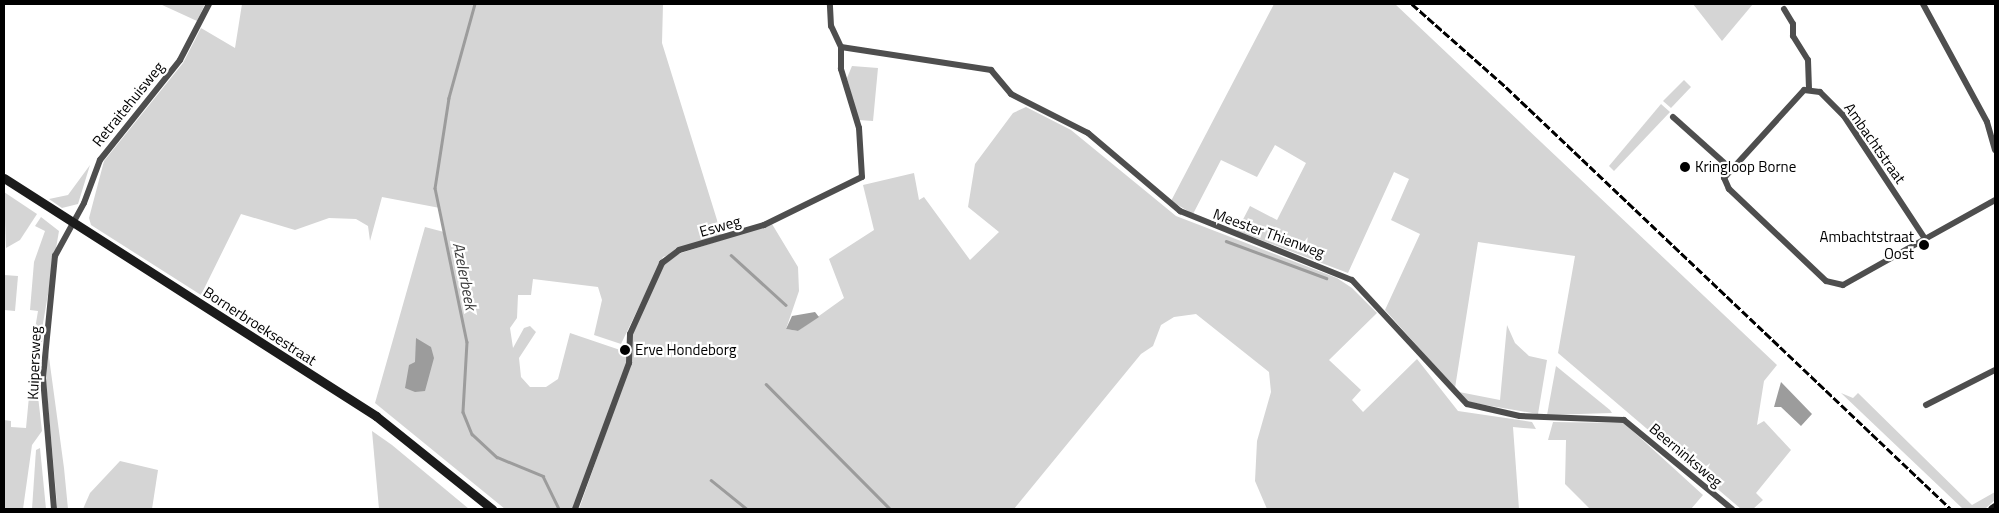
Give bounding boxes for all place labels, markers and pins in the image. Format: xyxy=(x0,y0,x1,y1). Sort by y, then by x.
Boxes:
place label: Kringloop Borne xyxy=(1695,158,1796,176)
marker: Kringloop Borne xyxy=(1679,161,1691,173)
place label: Ambachtstraat Oost xyxy=(1820,227,1914,262)
marker: Ambachtstraat Oost xyxy=(1918,239,1930,251)
place label: Erve Hondeborg xyxy=(635,341,737,359)
marker: Erve Hondeborg xyxy=(619,344,631,356)

